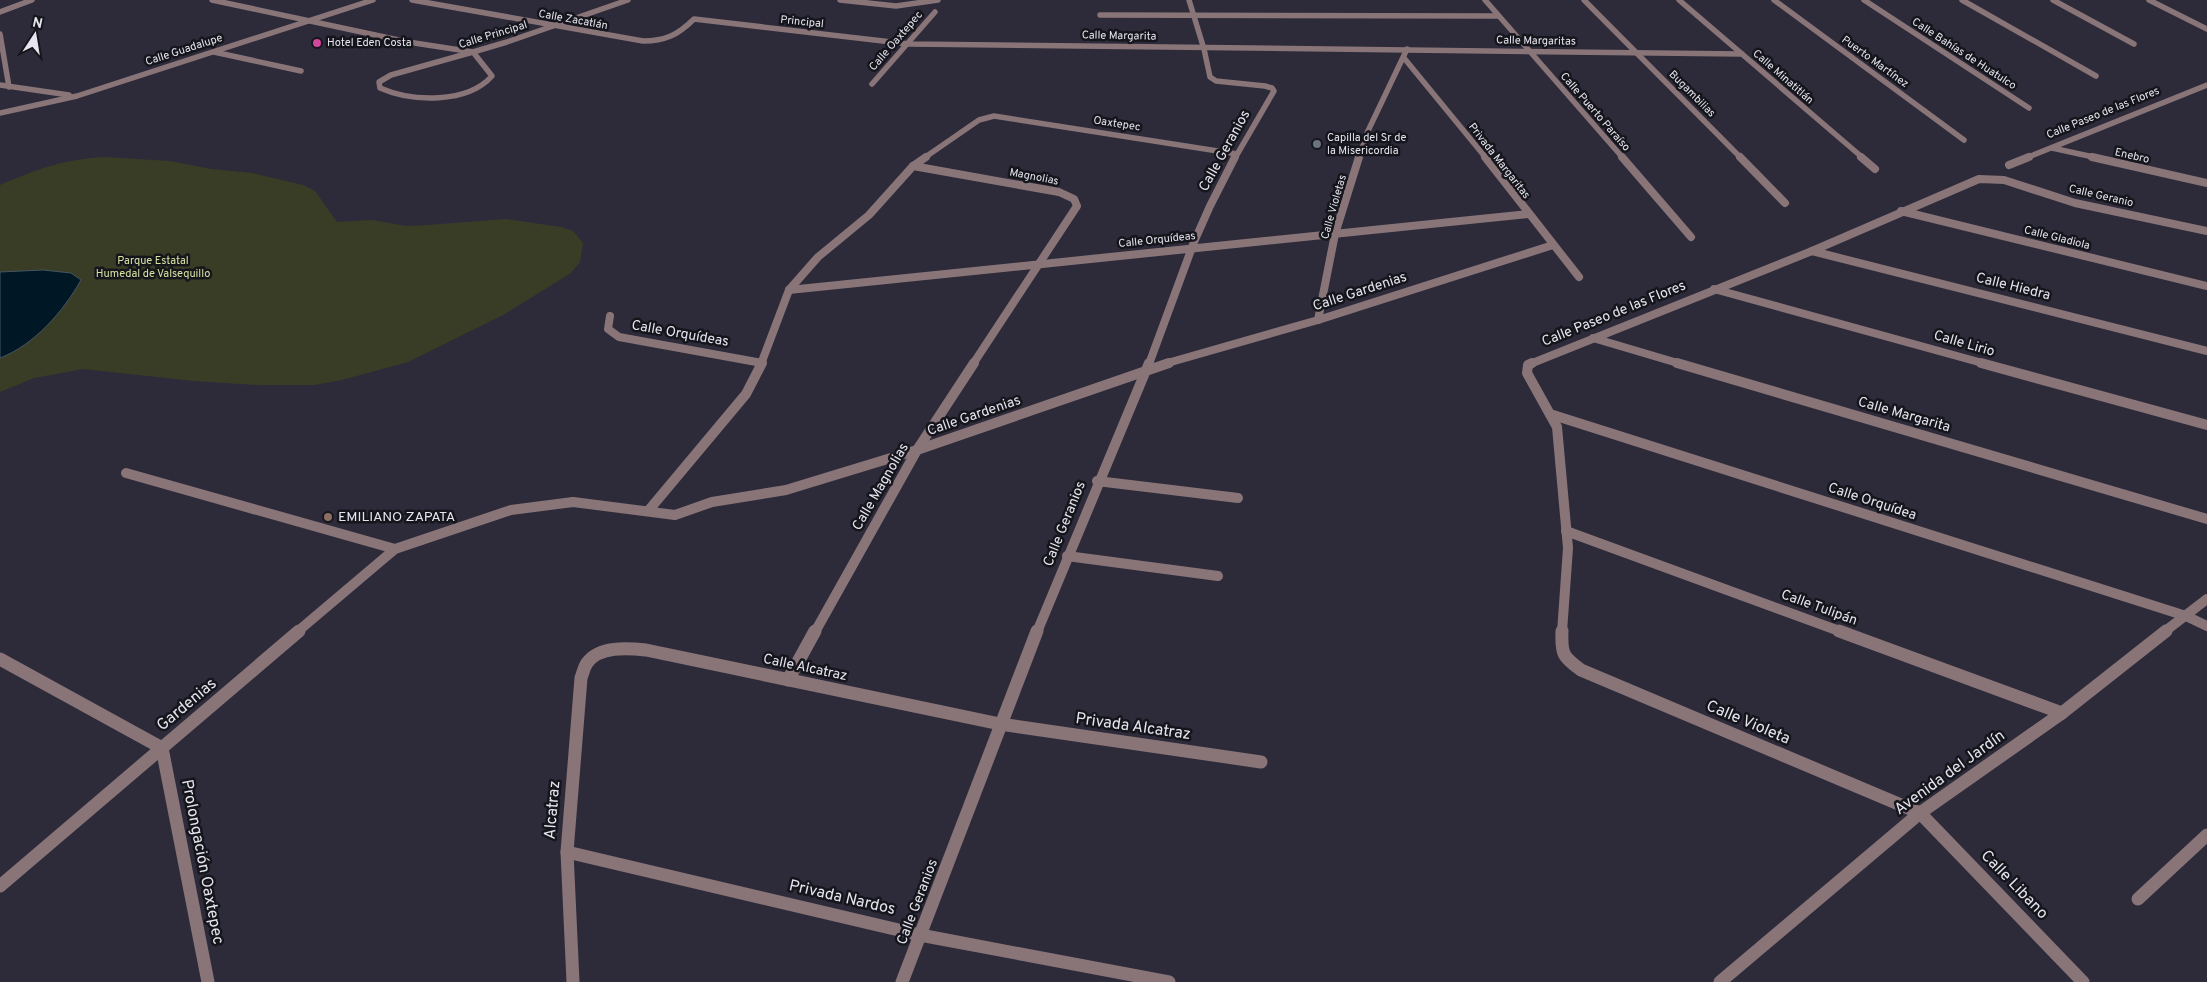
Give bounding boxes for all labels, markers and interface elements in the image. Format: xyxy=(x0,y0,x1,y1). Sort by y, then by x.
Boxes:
street label: Calle Zacatlán xyxy=(537,7,609,33)
street label: Calle Oaxtepec xyxy=(866,8,926,74)
north arrow xyxy=(10,10,60,60)
street label: Principal xyxy=(780,13,824,31)
text: N xyxy=(31,14,44,33)
street label: Calle Bahías de Huatulco xyxy=(1909,15,2019,93)
street label: Calle Principal xyxy=(457,18,529,52)
street label: Calle Margarita xyxy=(1082,28,1157,44)
street label: Calle Guadalupe xyxy=(144,31,224,69)
street label: Calle Margaritas xyxy=(1496,33,1576,49)
street label: Puerto Martínez xyxy=(1839,33,1911,91)
place label: Hotel Eden Costa xyxy=(327,36,412,50)
marker: Hotel Eden Costa xyxy=(311,37,323,49)
street label: Calle Minatitlán xyxy=(1750,47,1816,107)
street label: Bugambilias xyxy=(1666,68,1718,120)
street label: Calle Puerto Paraíso xyxy=(1557,70,1633,154)
street label: Calle Paseo de las Flores xyxy=(2044,84,2162,142)
street label: Calle Geranios xyxy=(1196,107,1254,195)
street label: Oaxtepec xyxy=(1092,113,1142,135)
street label: Privada Margaritas xyxy=(1465,120,1533,202)
place label: Capilla del Sr de la Misericordia xyxy=(1327,131,1406,158)
marker: Capilla del Sr de la Misericordia xyxy=(1311,138,1323,150)
street label: Enebro xyxy=(2113,145,2151,167)
street label: Magnolias xyxy=(1008,165,1060,189)
street label: Calle Violetas xyxy=(1318,173,1350,241)
street label: Calle Geranio xyxy=(2067,182,2135,210)
street label: Calle Gladiola xyxy=(2023,223,2092,253)
street label: Calle Orquídeas xyxy=(1118,229,1196,251)
park label: Parque Estatal Humedal de Valsequillo xyxy=(96,254,210,281)
street label: Calle Gardenias xyxy=(1311,269,1409,315)
street label: Calle Hiedra xyxy=(1974,270,2052,304)
street label: Calle Paseo de las Flores xyxy=(1540,277,1688,351)
street label: Calle Orquídeas xyxy=(630,317,730,351)
street label: Calle Lirio xyxy=(1932,327,1997,361)
street label: Calle Gardenias xyxy=(925,392,1023,440)
street label: Calle Margarita xyxy=(1856,394,1952,436)
street label: Calle Magnolias xyxy=(849,440,913,534)
street label: Calle Geranios xyxy=(1040,479,1090,569)
street label: Calle Orquídea xyxy=(1826,480,1918,524)
place label: EMILIANO ZAPATA xyxy=(338,509,455,526)
marker: EMILIANO ZAPATA xyxy=(322,511,334,523)
street label: Calle Tulipán xyxy=(1779,586,1859,630)
street label: Calle Alcatraz xyxy=(761,651,849,685)
street label: Gardenias xyxy=(153,674,221,736)
street label: Calle Violeta xyxy=(1703,696,1793,750)
street label: Privada Alcatraz xyxy=(1074,709,1192,745)
street label: Avenida del Jardín xyxy=(1891,726,2009,820)
street label: Prolongación Oaxtepec xyxy=(176,778,228,946)
street label: Alcatraz xyxy=(540,780,566,840)
street label: Calle Libano xyxy=(1976,846,2052,924)
street label: Calle Geranios xyxy=(894,857,942,947)
street label: Privada Nardos xyxy=(787,876,897,920)

